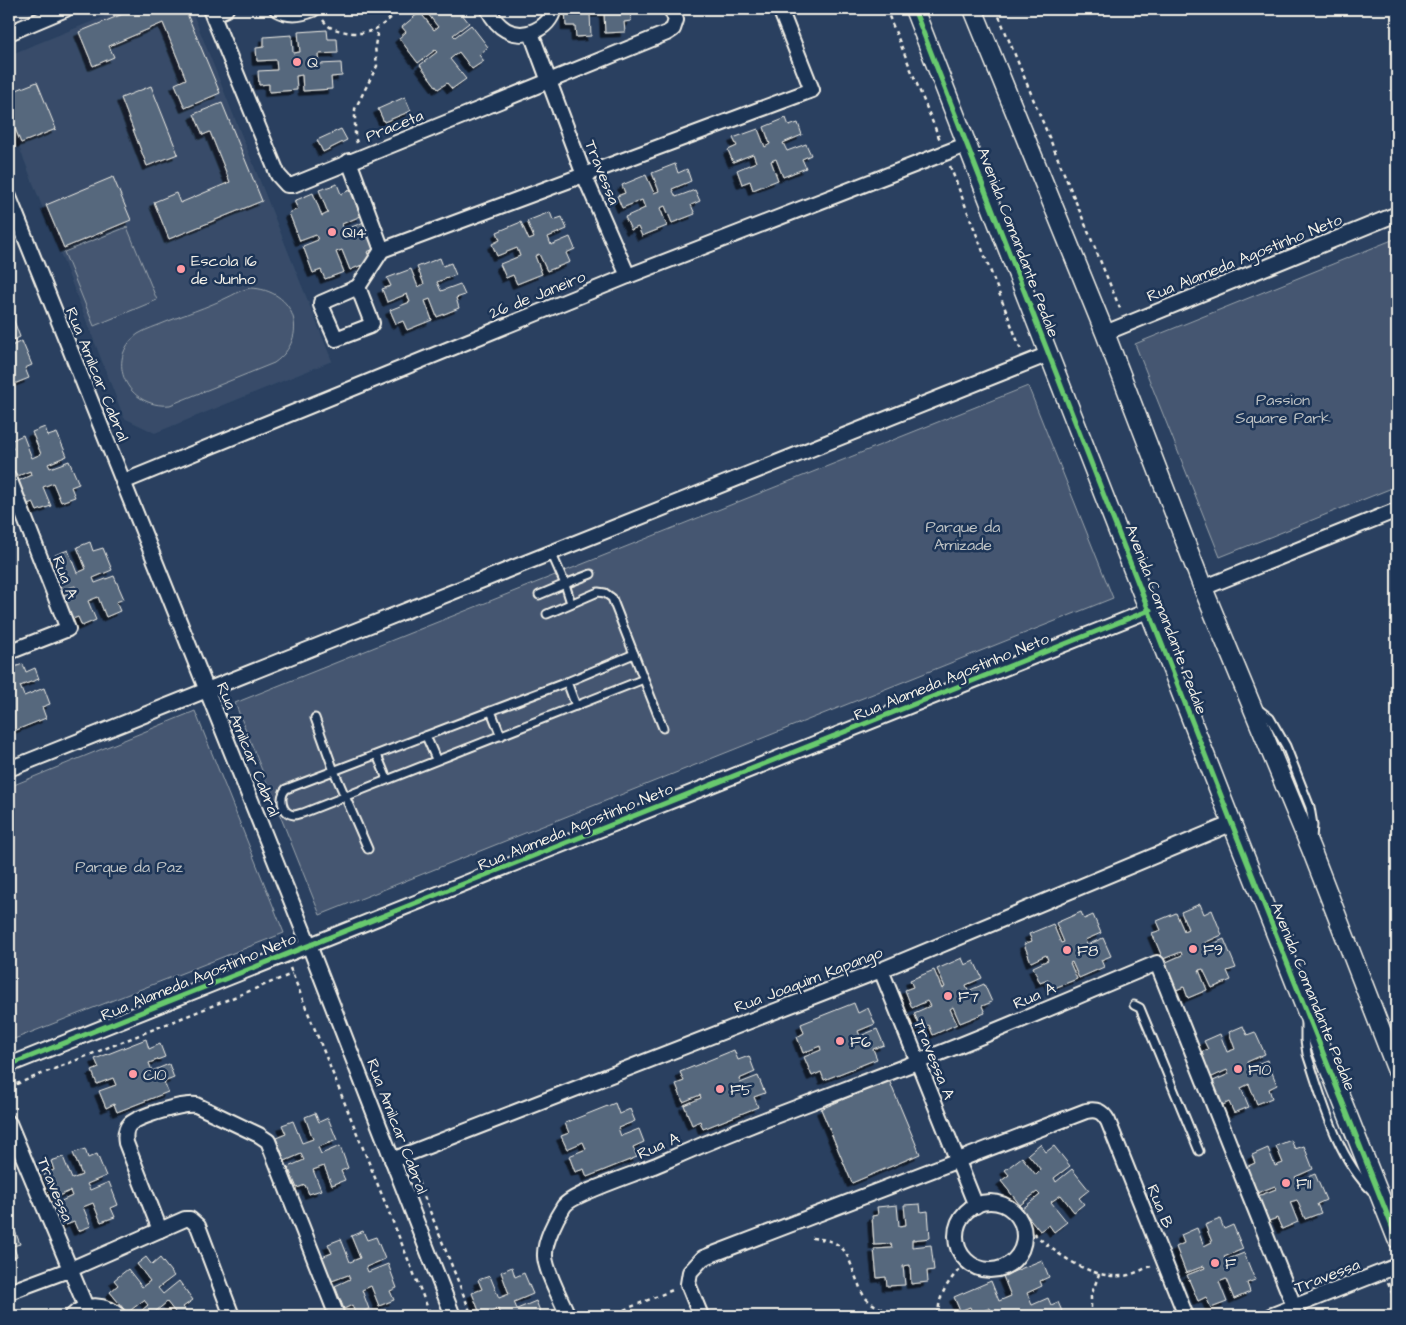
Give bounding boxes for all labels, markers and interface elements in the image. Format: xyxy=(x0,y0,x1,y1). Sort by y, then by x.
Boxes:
place label: Q xyxy=(307,52,318,74)
marker: Q xyxy=(291,56,303,68)
street label: Praceta xyxy=(362,104,427,147)
street label: Travessa xyxy=(579,137,625,208)
street label: Avenida Comandante Pedale xyxy=(972,144,1065,341)
street label: Rua Alameda Agostinho Neto xyxy=(1143,209,1346,308)
place label: Q14 xyxy=(342,222,366,244)
marker: Q14 xyxy=(326,226,338,238)
place label: Escola 16 de Junho xyxy=(191,250,257,290)
marker: Escola 16 de Junho xyxy=(175,263,187,275)
street label: 26 de Janeiro xyxy=(486,266,589,324)
street label: Rua Amilcar Cabral xyxy=(60,304,134,445)
park label: Passion Square Park xyxy=(1235,389,1331,429)
park label: Parque da Amizade xyxy=(926,516,1000,556)
street label: Avenida Comandante Pedale xyxy=(1120,521,1213,718)
street label: Rua A xyxy=(47,553,83,602)
street label: Rua Alameda Agostinho Neto xyxy=(850,628,1053,727)
street label: Rua Amilcar Cabral xyxy=(211,679,285,820)
street label: Rua Alameda Agostinho Neto xyxy=(474,778,677,877)
park label: Parque da Paz xyxy=(75,856,183,878)
street label: Avenida Comandante Pedale xyxy=(1265,899,1361,1094)
street label: Rua Alameda Agostinho Neto xyxy=(97,928,300,1027)
place label: F9 xyxy=(1203,939,1223,961)
place label: F8 xyxy=(1077,940,1098,962)
street label: Rua Joaquim Kapango xyxy=(731,941,886,1019)
marker: F9 xyxy=(1187,943,1199,955)
marker: F8 xyxy=(1061,944,1073,956)
street label: Rua A xyxy=(1010,977,1059,1015)
place label: F7 xyxy=(958,986,979,1008)
marker: F7 xyxy=(942,990,954,1002)
street label: Travessa A xyxy=(908,1016,960,1103)
place label: F6 xyxy=(850,1031,871,1053)
marker: F6 xyxy=(834,1035,846,1047)
street label: Rua Amilcar Cabral xyxy=(361,1056,433,1197)
place label: F10 xyxy=(1248,1059,1271,1081)
marker: F10 xyxy=(1232,1063,1244,1075)
place label: C10 xyxy=(143,1064,166,1086)
marker: C10 xyxy=(127,1068,139,1080)
place label: F5 xyxy=(730,1079,753,1101)
marker: F5 xyxy=(714,1083,726,1095)
street label: Rua A xyxy=(634,1127,683,1165)
street label: Travessa xyxy=(32,1154,79,1225)
place label: F11 xyxy=(1296,1173,1311,1195)
marker: F11 xyxy=(1280,1177,1292,1189)
street label: Rua B xyxy=(1141,1181,1179,1232)
place label: F xyxy=(1225,1253,1236,1275)
street label: Travessa xyxy=(1292,1253,1363,1298)
marker: F xyxy=(1209,1257,1221,1269)

